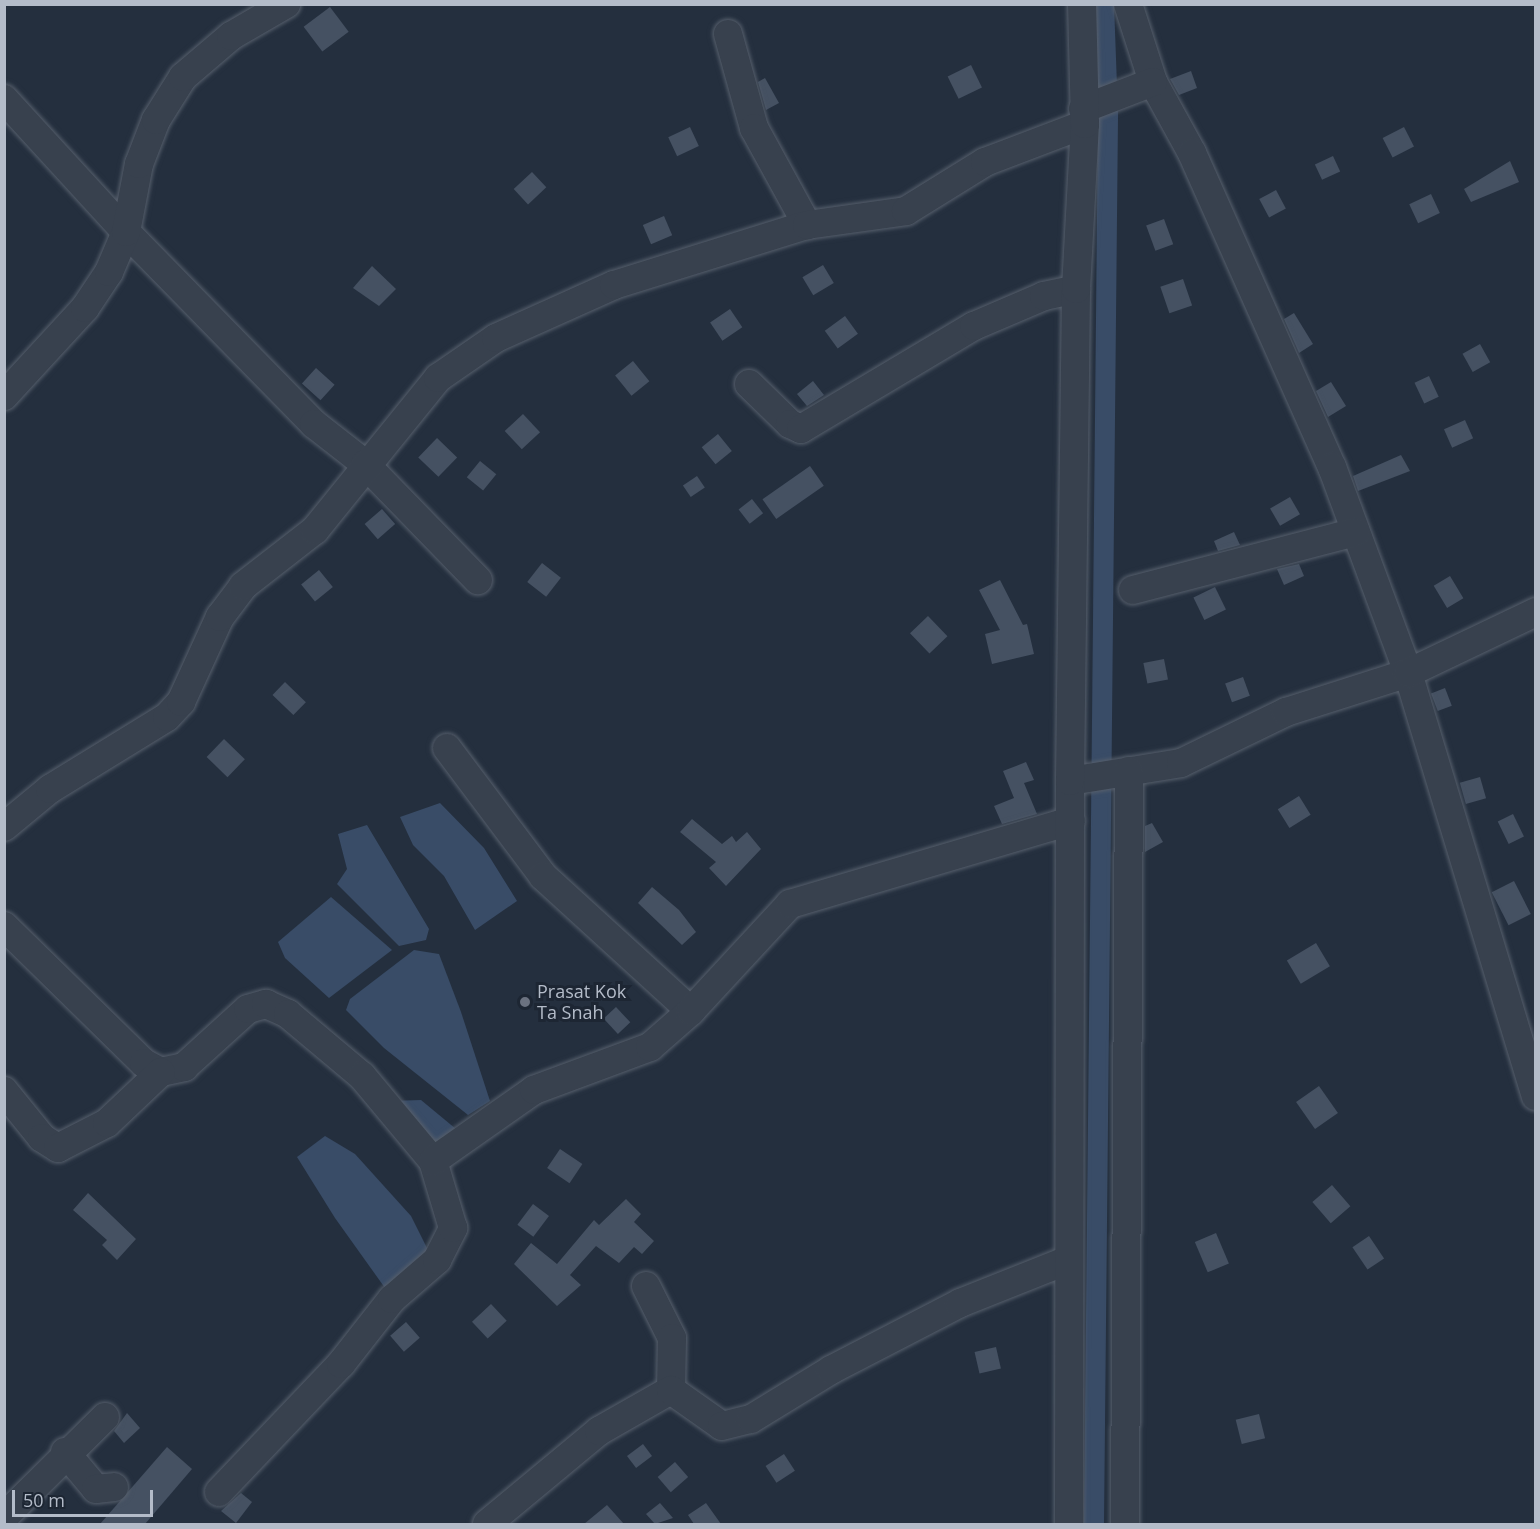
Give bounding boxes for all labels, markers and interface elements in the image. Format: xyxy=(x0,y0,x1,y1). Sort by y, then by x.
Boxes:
place label: Prasat Kok Ta Snah xyxy=(537,981,626,1024)
marker: Prasat Kok Ta Snah xyxy=(518,995,532,1009)
scale bar xyxy=(15,1478,156,1516)
text: 50 m xyxy=(23,1488,65,1512)

